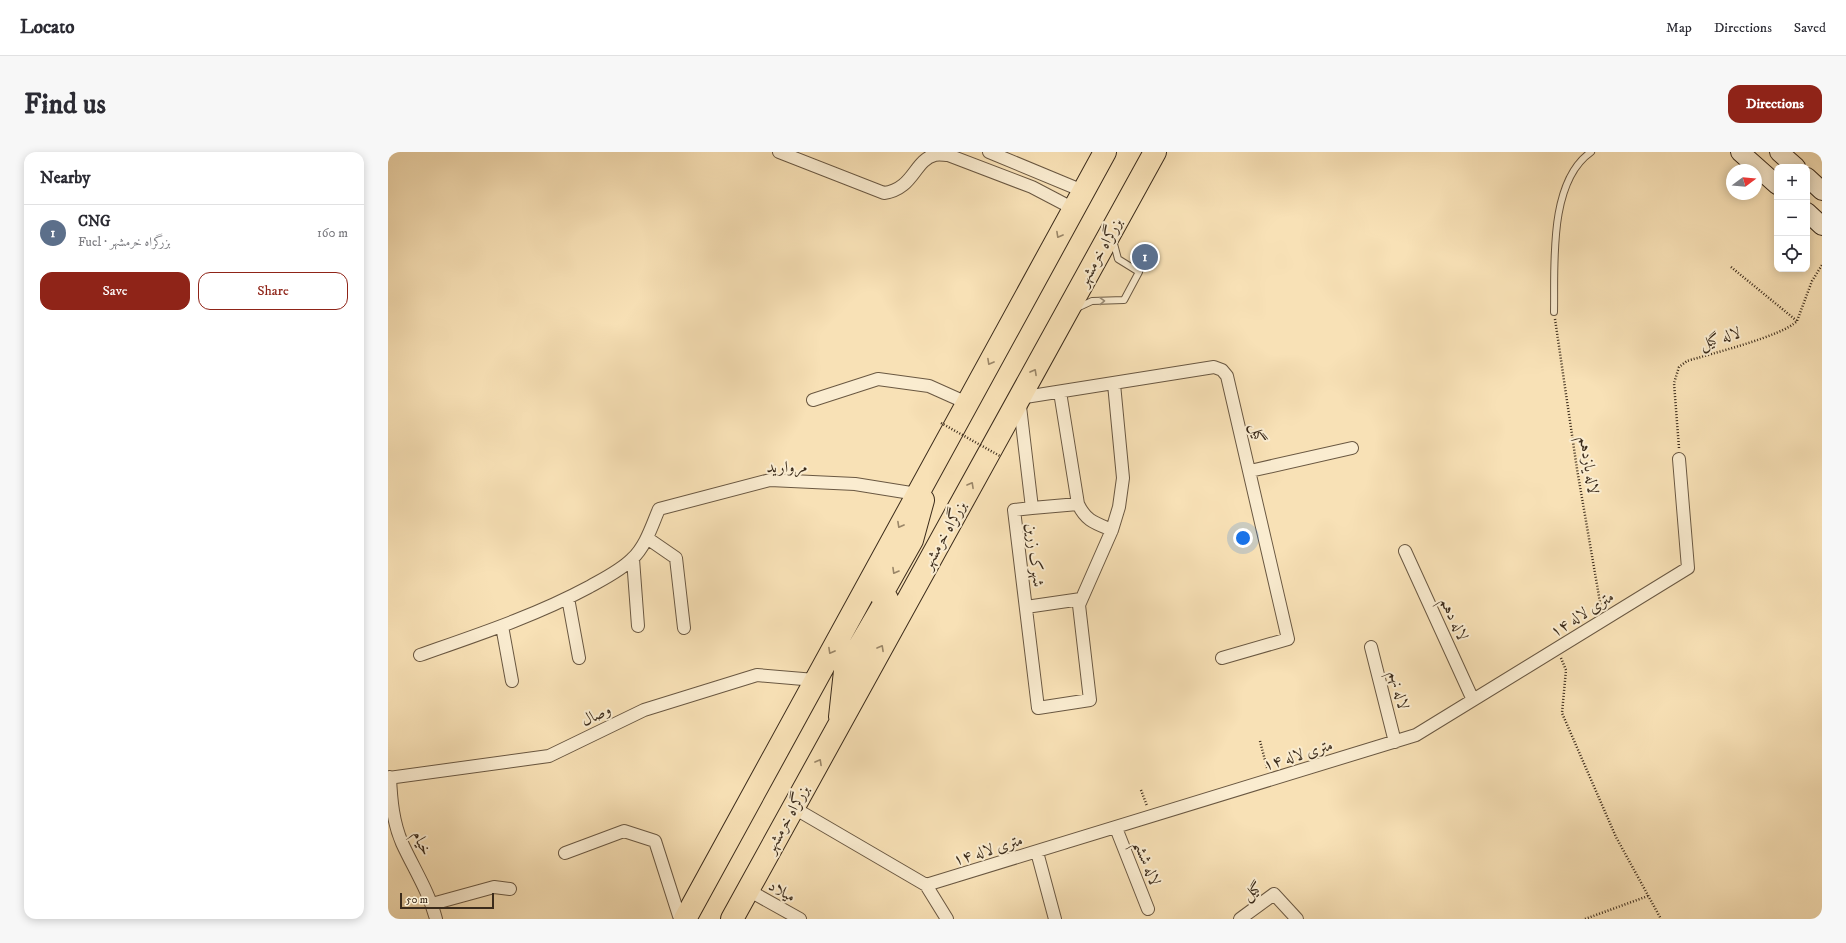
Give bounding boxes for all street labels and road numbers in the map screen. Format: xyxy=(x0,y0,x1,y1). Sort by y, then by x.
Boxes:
street label: بزرگراه خرمشهر xyxy=(1071,214,1127,291)
street label: لاله گیل xyxy=(1697,322,1743,355)
street label: گیل xyxy=(1245,421,1270,445)
street label: لاله یازدهم xyxy=(1570,435,1603,496)
street label: مروارید xyxy=(766,457,808,478)
street label: بزرگراه خرمشهر xyxy=(915,497,971,574)
street label: شهرک زرین xyxy=(1021,522,1049,588)
street label: ۱۴ متری لاله xyxy=(1546,586,1618,642)
street label: لاله دهم xyxy=(1431,594,1473,646)
street label: لاله نهم xyxy=(1380,669,1413,713)
street label: وصال xyxy=(578,699,614,731)
street label: ۱۴ متری لاله xyxy=(1261,735,1335,775)
street label: بزرگراه خرمشهر xyxy=(758,781,814,858)
street label: خیام xyxy=(404,827,436,860)
street label: ۱۴ متری لاله xyxy=(951,830,1025,870)
street label: لاله ششم xyxy=(1123,838,1165,891)
street label: میلاد xyxy=(765,875,799,907)
street label: گیل xyxy=(1238,877,1266,906)

